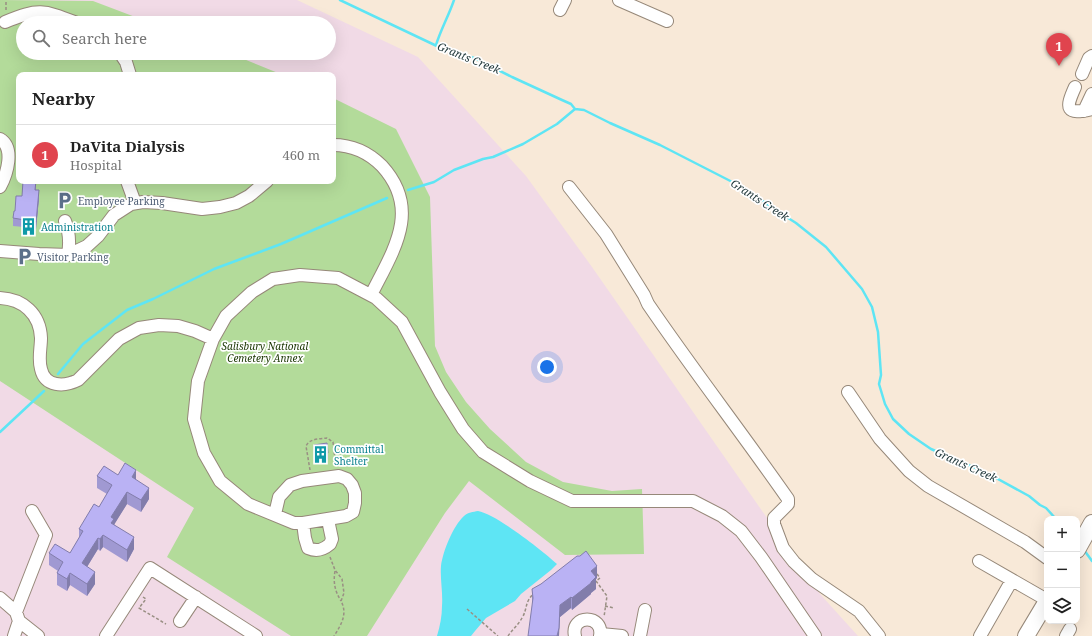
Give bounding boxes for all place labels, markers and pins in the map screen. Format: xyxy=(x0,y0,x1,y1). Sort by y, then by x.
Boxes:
pin: 1 xyxy=(1046,33,1072,66)
parking icon: Employee Parking xyxy=(55,191,75,211)
place label: Employee Parking xyxy=(78,194,165,208)
building icon: Administration xyxy=(18,217,38,237)
place label: Administration xyxy=(41,220,114,234)
parking icon: Visitor Parking xyxy=(14,247,34,267)
place label: Visitor Parking xyxy=(37,250,109,264)
place label: Committal Shelter xyxy=(334,442,384,468)
building icon: Committal Shelter xyxy=(311,445,331,465)

